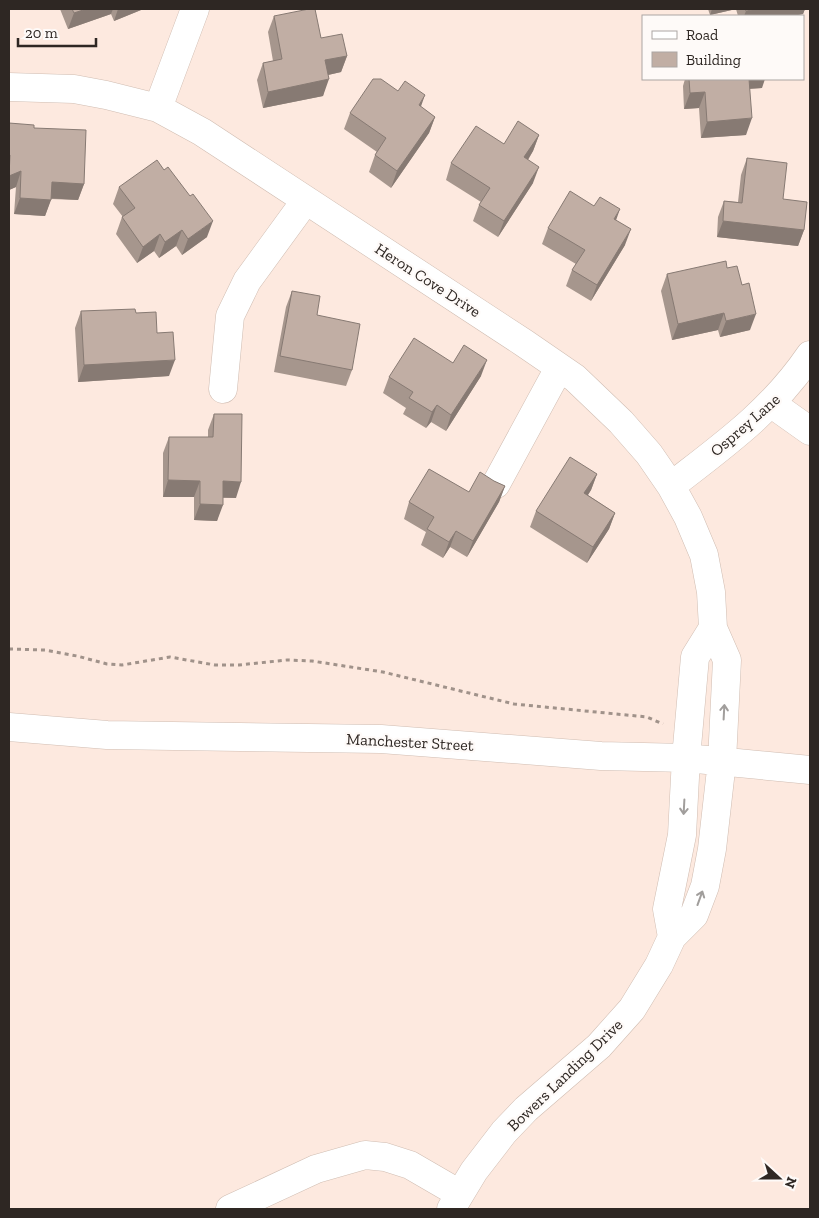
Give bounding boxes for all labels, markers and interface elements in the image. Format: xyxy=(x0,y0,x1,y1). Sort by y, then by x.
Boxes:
scale bar xyxy=(18,15,95,47)
legend xyxy=(642,15,804,80)
text: 20 m xyxy=(25,24,58,42)
text: Road xyxy=(686,26,719,44)
text: Building xyxy=(686,51,741,69)
street label: Heron Cove Drive xyxy=(372,239,484,321)
street label: Osprey Lane xyxy=(706,390,784,460)
one-way arrow xyxy=(720,705,729,721)
street label: Manchester Street xyxy=(346,729,474,755)
one-way arrow xyxy=(679,798,689,815)
one-way arrow xyxy=(696,891,705,907)
street label: Bowers Landing Drive xyxy=(503,1015,627,1135)
north arrow xyxy=(754,1153,804,1203)
text: N xyxy=(781,1174,801,1191)

